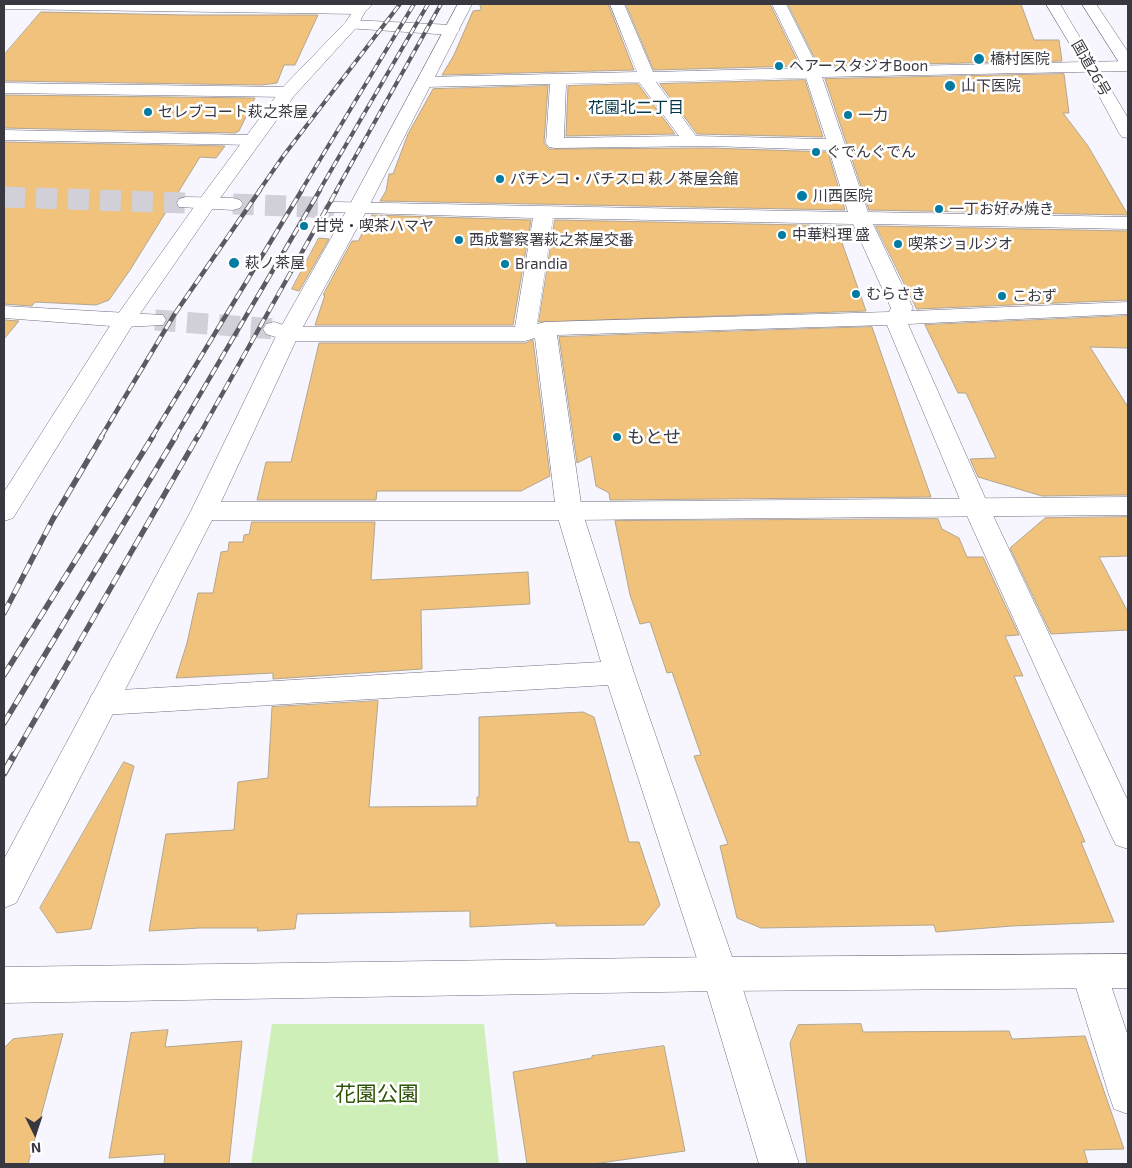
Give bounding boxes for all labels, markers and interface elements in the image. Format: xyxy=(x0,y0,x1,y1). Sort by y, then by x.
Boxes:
street label: 国道26号 xyxy=(1068,37,1114,99)
place label: 橋村医院 xyxy=(990,50,1050,68)
marker: 橋村医院 xyxy=(972,52,986,66)
place label: ヘアースタジオBoon xyxy=(789,57,928,75)
marker: ヘアースタジオBoon xyxy=(773,60,785,72)
place label: 山下医院 xyxy=(961,77,1021,95)
marker: 山下医院 xyxy=(943,79,957,93)
district label: 花園北二丁目 xyxy=(588,98,684,118)
place label: セレブコート萩之茶屋 xyxy=(158,103,308,121)
marker: セレブコート萩之茶屋 xyxy=(142,106,154,118)
place label: 一力 xyxy=(858,106,888,124)
marker: 一力 xyxy=(842,109,854,121)
place label: ぐでんぐでん xyxy=(826,143,916,161)
marker: ぐでんぐでん xyxy=(810,146,822,158)
place label: パチンコ・パチスロ 萩ノ茶屋会館 xyxy=(510,170,738,188)
marker: パチンコ・パチスロ 萩ノ茶屋会館 xyxy=(494,173,506,185)
place label: 川西医院 xyxy=(813,187,873,205)
marker: 川西医院 xyxy=(795,189,809,203)
place label: 一丁お好み焼き xyxy=(949,200,1054,218)
marker: 一丁お好み焼き xyxy=(933,203,945,215)
place label: 甘党・喫茶ハマヤ xyxy=(314,217,434,235)
marker: 甘党・喫茶ハマヤ xyxy=(298,220,310,232)
place label: 中華料理 盛 xyxy=(792,226,870,244)
marker: 中華料理 盛 xyxy=(776,229,788,241)
place label: 西成警察署萩之茶屋交番 xyxy=(469,231,634,249)
marker: 西成警察署萩之茶屋交番 xyxy=(453,234,465,246)
place label: 喫茶ジョルジオ xyxy=(908,235,1013,253)
marker: 喫茶ジョルジオ xyxy=(892,238,904,250)
place label: 萩ノ茶屋 xyxy=(245,254,305,272)
place label: Brandia xyxy=(515,255,568,273)
marker: 萩ノ茶屋 xyxy=(227,256,241,270)
marker: Brandia xyxy=(499,258,511,270)
place label: むらさき xyxy=(866,285,926,303)
place label: こおず xyxy=(1012,287,1057,305)
marker: むらさき xyxy=(850,288,862,300)
marker: こおず xyxy=(996,290,1008,302)
place label: もとせ xyxy=(627,426,681,448)
marker: もとせ xyxy=(611,431,623,443)
park label: 花園公園 xyxy=(335,1081,419,1107)
north arrow xyxy=(10,1108,60,1158)
text: N xyxy=(30,1140,42,1157)

